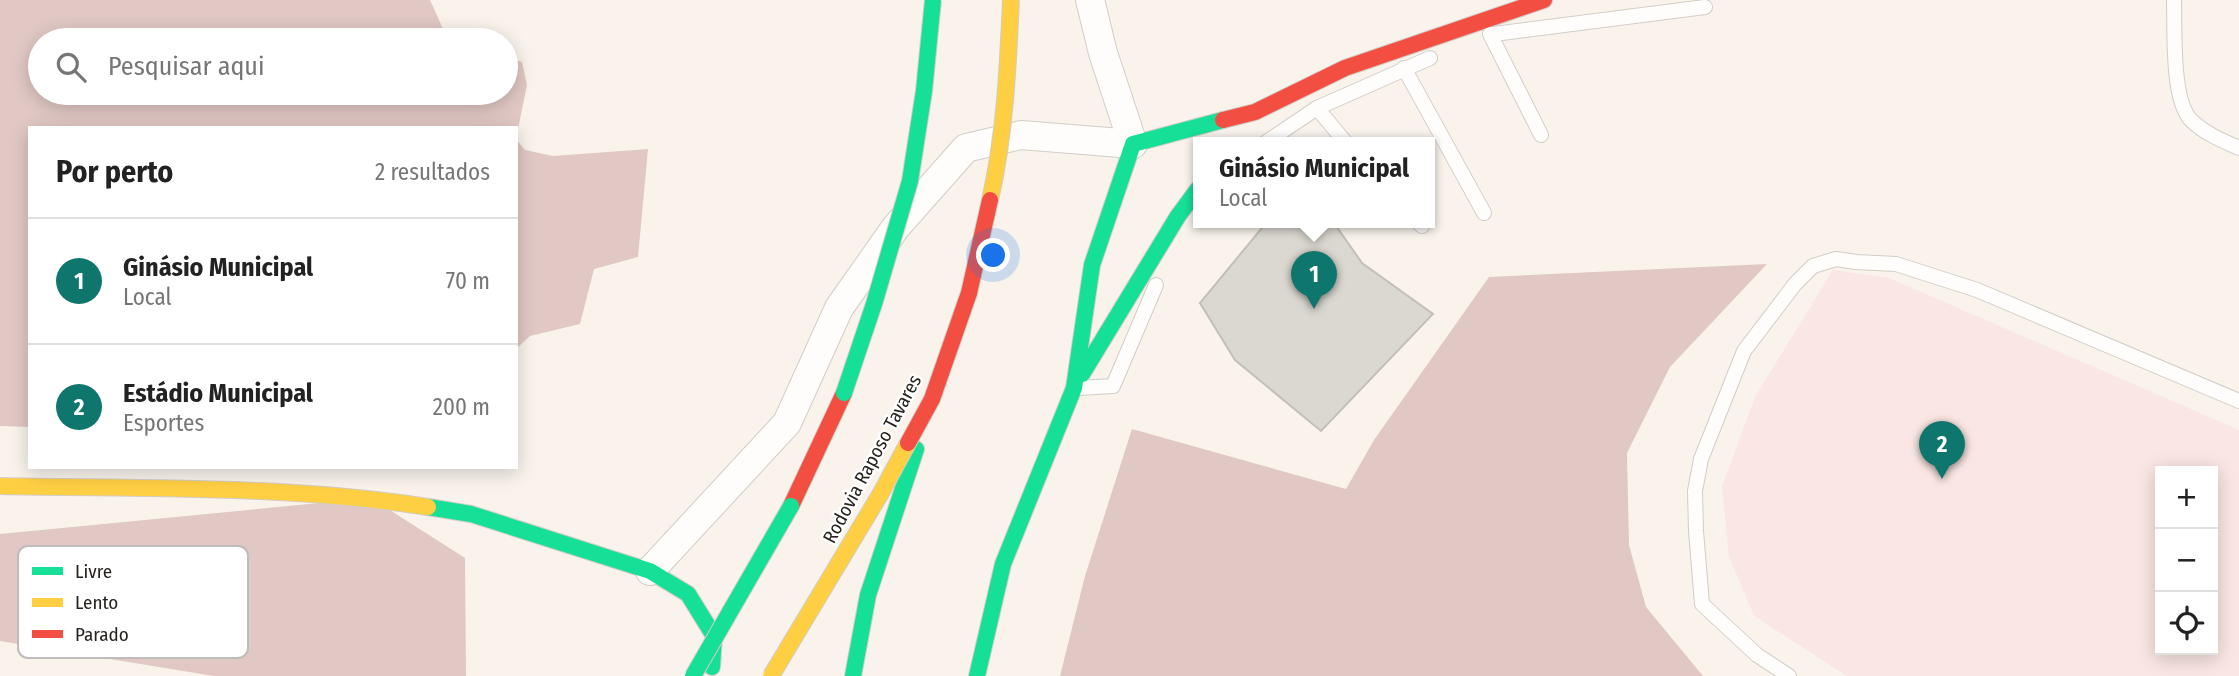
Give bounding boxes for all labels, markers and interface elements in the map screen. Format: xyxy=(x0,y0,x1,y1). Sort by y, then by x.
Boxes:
search box xyxy=(28,28,518,105)
icon: search xyxy=(52,48,90,86)
text: Pesquisar aqui xyxy=(108,51,265,82)
popup xyxy=(1193,137,1435,228)
text: Ginásio Municipal xyxy=(1219,153,1409,184)
text: Por perto xyxy=(56,154,173,190)
text: 2 resultados xyxy=(375,158,490,186)
text: Local xyxy=(1219,184,1267,212)
your location xyxy=(976,238,1010,272)
pin: 1 xyxy=(1291,251,1337,309)
text: Ginásio Municipal xyxy=(123,252,313,283)
text: 1 xyxy=(74,267,84,295)
text: 70 m xyxy=(446,267,490,295)
text: Local xyxy=(123,283,172,311)
street label: Rodovia Raposo Tavares xyxy=(818,371,926,547)
text: Estádio Municipal xyxy=(123,378,313,409)
text: 2 xyxy=(74,393,84,421)
text: 200 m xyxy=(433,393,490,421)
text: Esportes xyxy=(123,409,204,437)
pin: 2 xyxy=(1919,421,1965,479)
map controls xyxy=(2155,466,2218,655)
button: + xyxy=(2155,466,2218,529)
button: − xyxy=(2155,529,2218,592)
legend xyxy=(18,546,248,658)
text: Livre xyxy=(75,560,112,583)
text: Lento xyxy=(75,591,118,614)
button: locate xyxy=(2155,592,2218,655)
text: Parado xyxy=(75,623,129,646)

